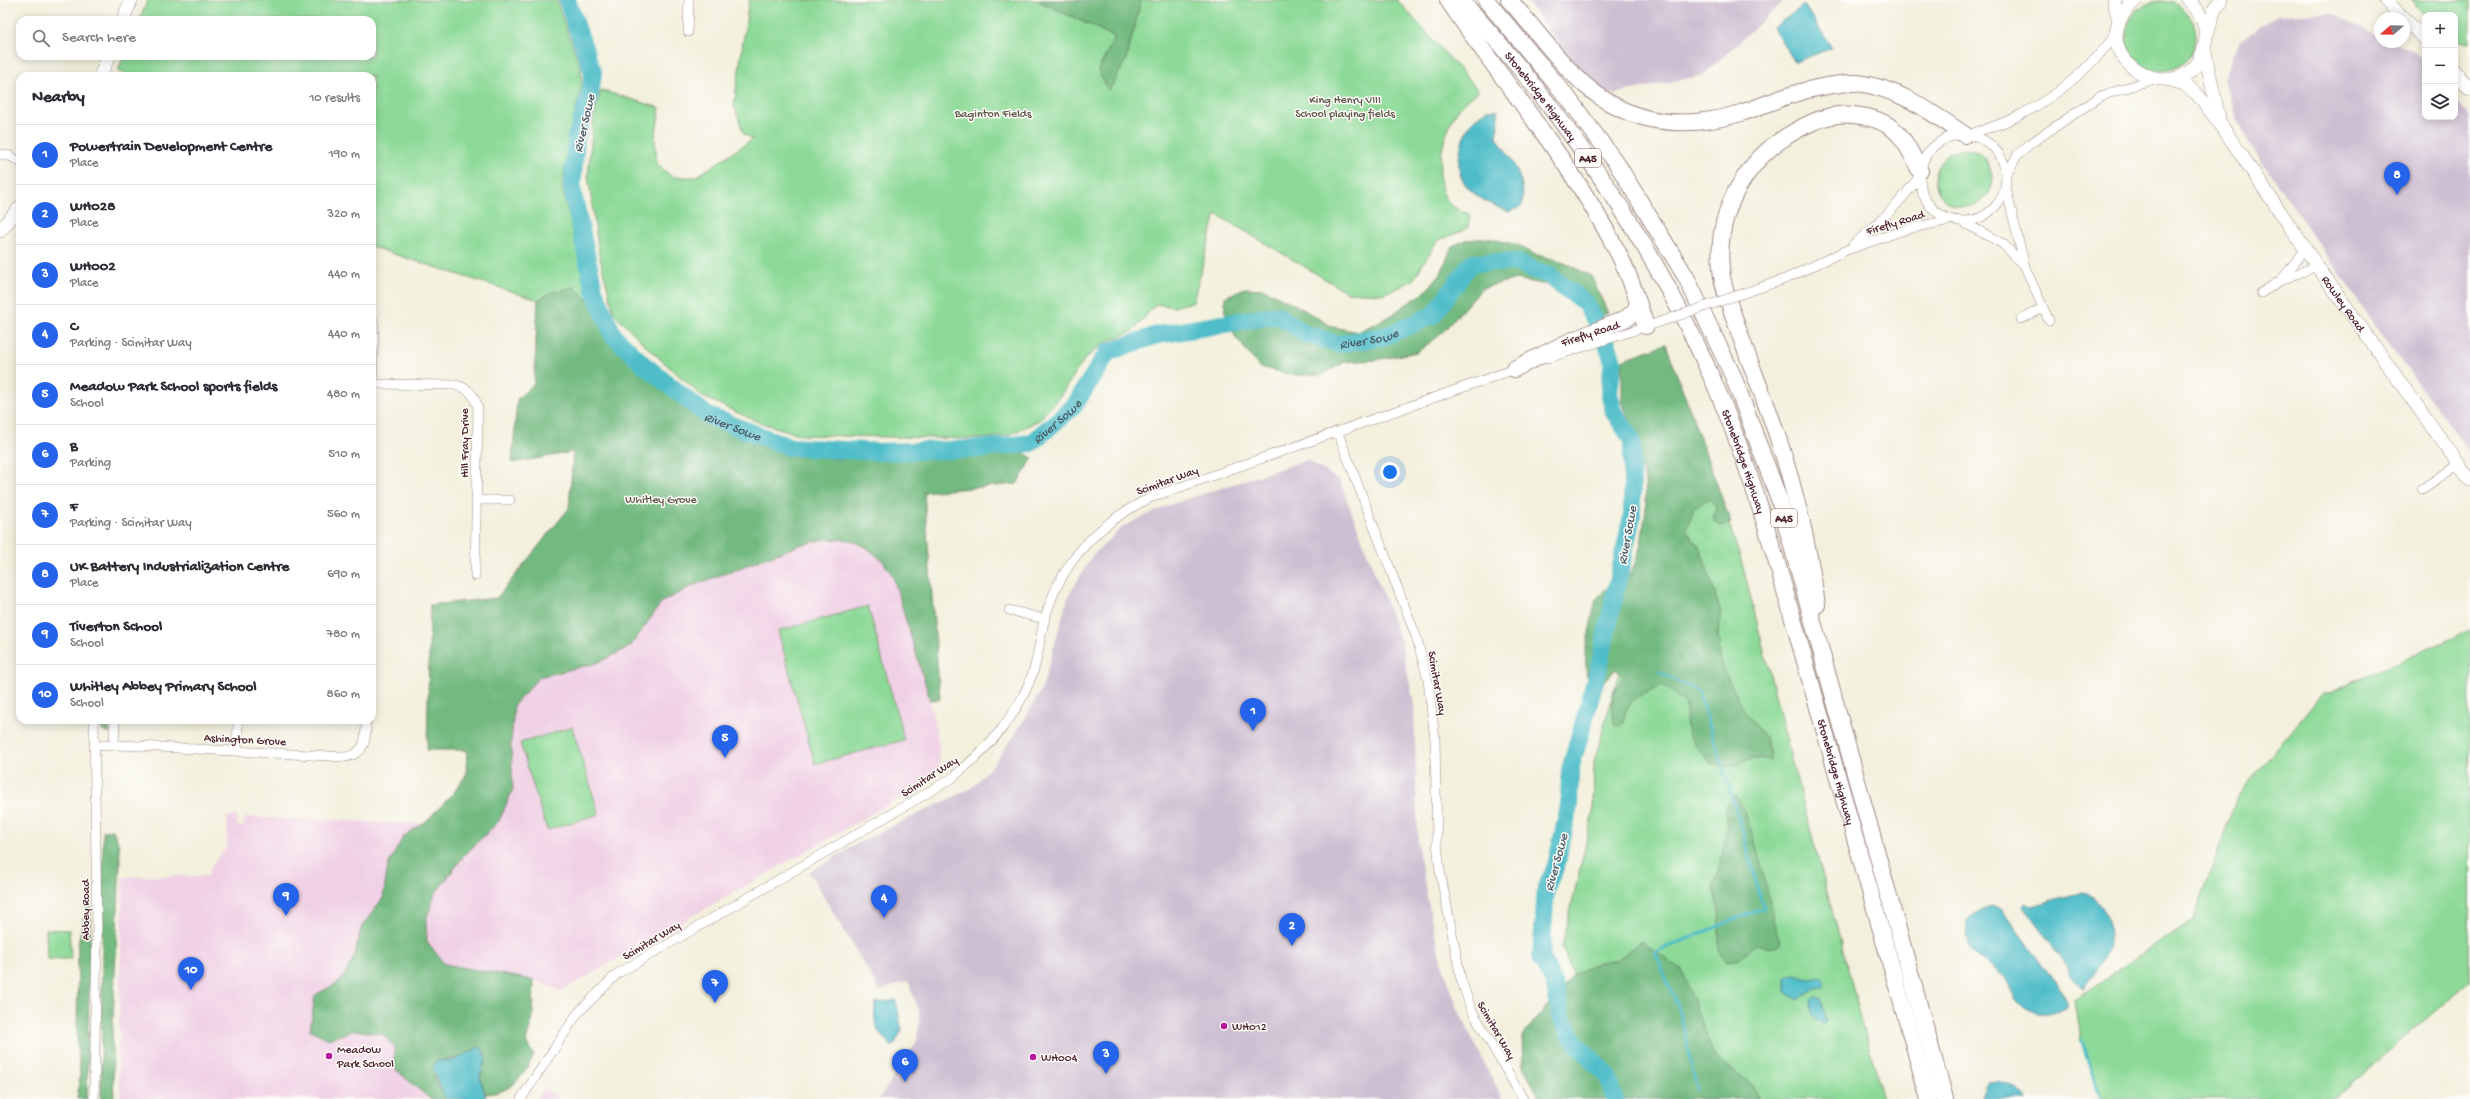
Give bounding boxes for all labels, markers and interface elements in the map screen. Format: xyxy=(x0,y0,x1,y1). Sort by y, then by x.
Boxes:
north arrow xyxy=(2374,12,2410,48)
map controls xyxy=(2422,12,2458,120)
button: + xyxy=(2422,12,2458,48)
search box xyxy=(16,16,376,60)
icon: search xyxy=(30,27,52,49)
text: Search here xyxy=(62,29,136,47)
button: − xyxy=(2422,48,2458,84)
street label: Stonebridge Highway xyxy=(1500,50,1578,145)
button: layers xyxy=(2422,84,2458,120)
text: Nearby xyxy=(32,88,85,108)
text: 10 results xyxy=(309,91,360,106)
water label: River Sowe xyxy=(571,92,600,154)
park label: King Henry VIII School playing fields xyxy=(1295,94,1395,122)
park label: Baginton Fields xyxy=(954,108,1032,122)
text: Powertrain Development Centre xyxy=(70,138,272,156)
text: 1 xyxy=(42,147,48,162)
text: 190 m xyxy=(329,147,360,162)
road number: A45 xyxy=(1575,149,1601,167)
text: Place xyxy=(70,156,98,171)
pin: 8 xyxy=(2384,162,2410,195)
text: WH028 xyxy=(70,198,115,216)
text: 2 xyxy=(42,207,48,222)
text: 320 m xyxy=(327,207,360,222)
street label: Firefly Road xyxy=(1864,208,1927,240)
text: Place xyxy=(70,216,98,231)
text: WH002 xyxy=(70,258,116,276)
text: 3 xyxy=(42,267,48,282)
text: 440 m xyxy=(328,267,360,282)
street label: Rowley Road xyxy=(2317,274,2368,336)
text: Place xyxy=(70,276,98,291)
text: C xyxy=(70,318,78,336)
street label: Firefly Road xyxy=(1559,319,1622,351)
water label: River Sowe xyxy=(1339,326,1402,354)
text: 4 xyxy=(42,327,48,342)
text: 440 m xyxy=(328,327,360,342)
text: Parking · Scimitar Way xyxy=(70,336,192,351)
text: Meadow Park School sports fields xyxy=(70,378,277,396)
text: 5 xyxy=(42,387,48,402)
text: 480 m xyxy=(327,387,360,402)
text: School xyxy=(70,396,104,411)
water label: River Sowe xyxy=(1031,397,1087,448)
street label: Hill Fray Drive xyxy=(459,407,473,478)
street label: Stonebridge Highway xyxy=(1717,408,1767,516)
water label: River Sowe xyxy=(702,410,764,446)
text: B xyxy=(70,438,78,456)
text: 6 xyxy=(42,447,48,462)
text: 510 m xyxy=(328,447,360,462)
text: Parking xyxy=(70,456,111,471)
your location xyxy=(1380,462,1400,482)
street label: Scimitar Way xyxy=(1135,464,1201,500)
park label: Whitley Grove xyxy=(625,494,697,508)
text: F xyxy=(70,498,78,516)
water label: River Sowe xyxy=(1616,504,1641,566)
text: 7 xyxy=(42,507,48,522)
text: 560 m xyxy=(327,507,360,522)
road number: A45 xyxy=(1771,509,1797,527)
text: Parking · Scimitar Way xyxy=(70,516,192,531)
text: UK Battery Industrialization Centre xyxy=(70,558,289,576)
text: 8 xyxy=(41,567,49,582)
text: 690 m xyxy=(327,567,360,582)
text: Place xyxy=(70,576,98,591)
text: Tiverton School xyxy=(70,618,162,636)
text: 9 xyxy=(42,627,48,642)
text: 780 m xyxy=(326,627,360,642)
text: School xyxy=(70,636,104,651)
street label: Scimitar Way xyxy=(1424,650,1449,717)
text: Whitley Abbey Primary School xyxy=(70,678,257,696)
text: 10 xyxy=(39,687,51,702)
text: 860 m xyxy=(327,687,360,702)
text: School xyxy=(70,696,104,711)
pin: 1 xyxy=(1240,698,1266,731)
street label: Stonebridge Highway xyxy=(1813,718,1856,827)
pin: 5 xyxy=(712,725,738,758)
street label: Ashington Grove xyxy=(203,732,287,750)
street label: Scimitar Way xyxy=(899,754,961,801)
water label: River Sowe xyxy=(1542,831,1573,893)
street label: Abbey Road xyxy=(80,879,94,940)
pin: 9 xyxy=(273,883,299,916)
pin: 4 xyxy=(871,885,897,918)
pin: 2 xyxy=(1279,913,1305,946)
street label: Scimitar Way xyxy=(621,919,683,964)
pin: 10 xyxy=(178,957,204,990)
pin: 7 xyxy=(702,970,728,1003)
street label: Scimitar Way xyxy=(1473,999,1518,1063)
marker: WH012 xyxy=(1219,1021,1229,1031)
place label: WH012 xyxy=(1232,1021,1267,1035)
pin: 3 xyxy=(1093,1041,1119,1074)
place label: Meadow Park School xyxy=(336,1044,394,1072)
pin: 6 xyxy=(892,1049,918,1082)
marker: Meadow Park School xyxy=(324,1051,334,1061)
marker: WH004 xyxy=(1028,1052,1038,1062)
place label: WH004 xyxy=(1041,1052,1078,1066)

